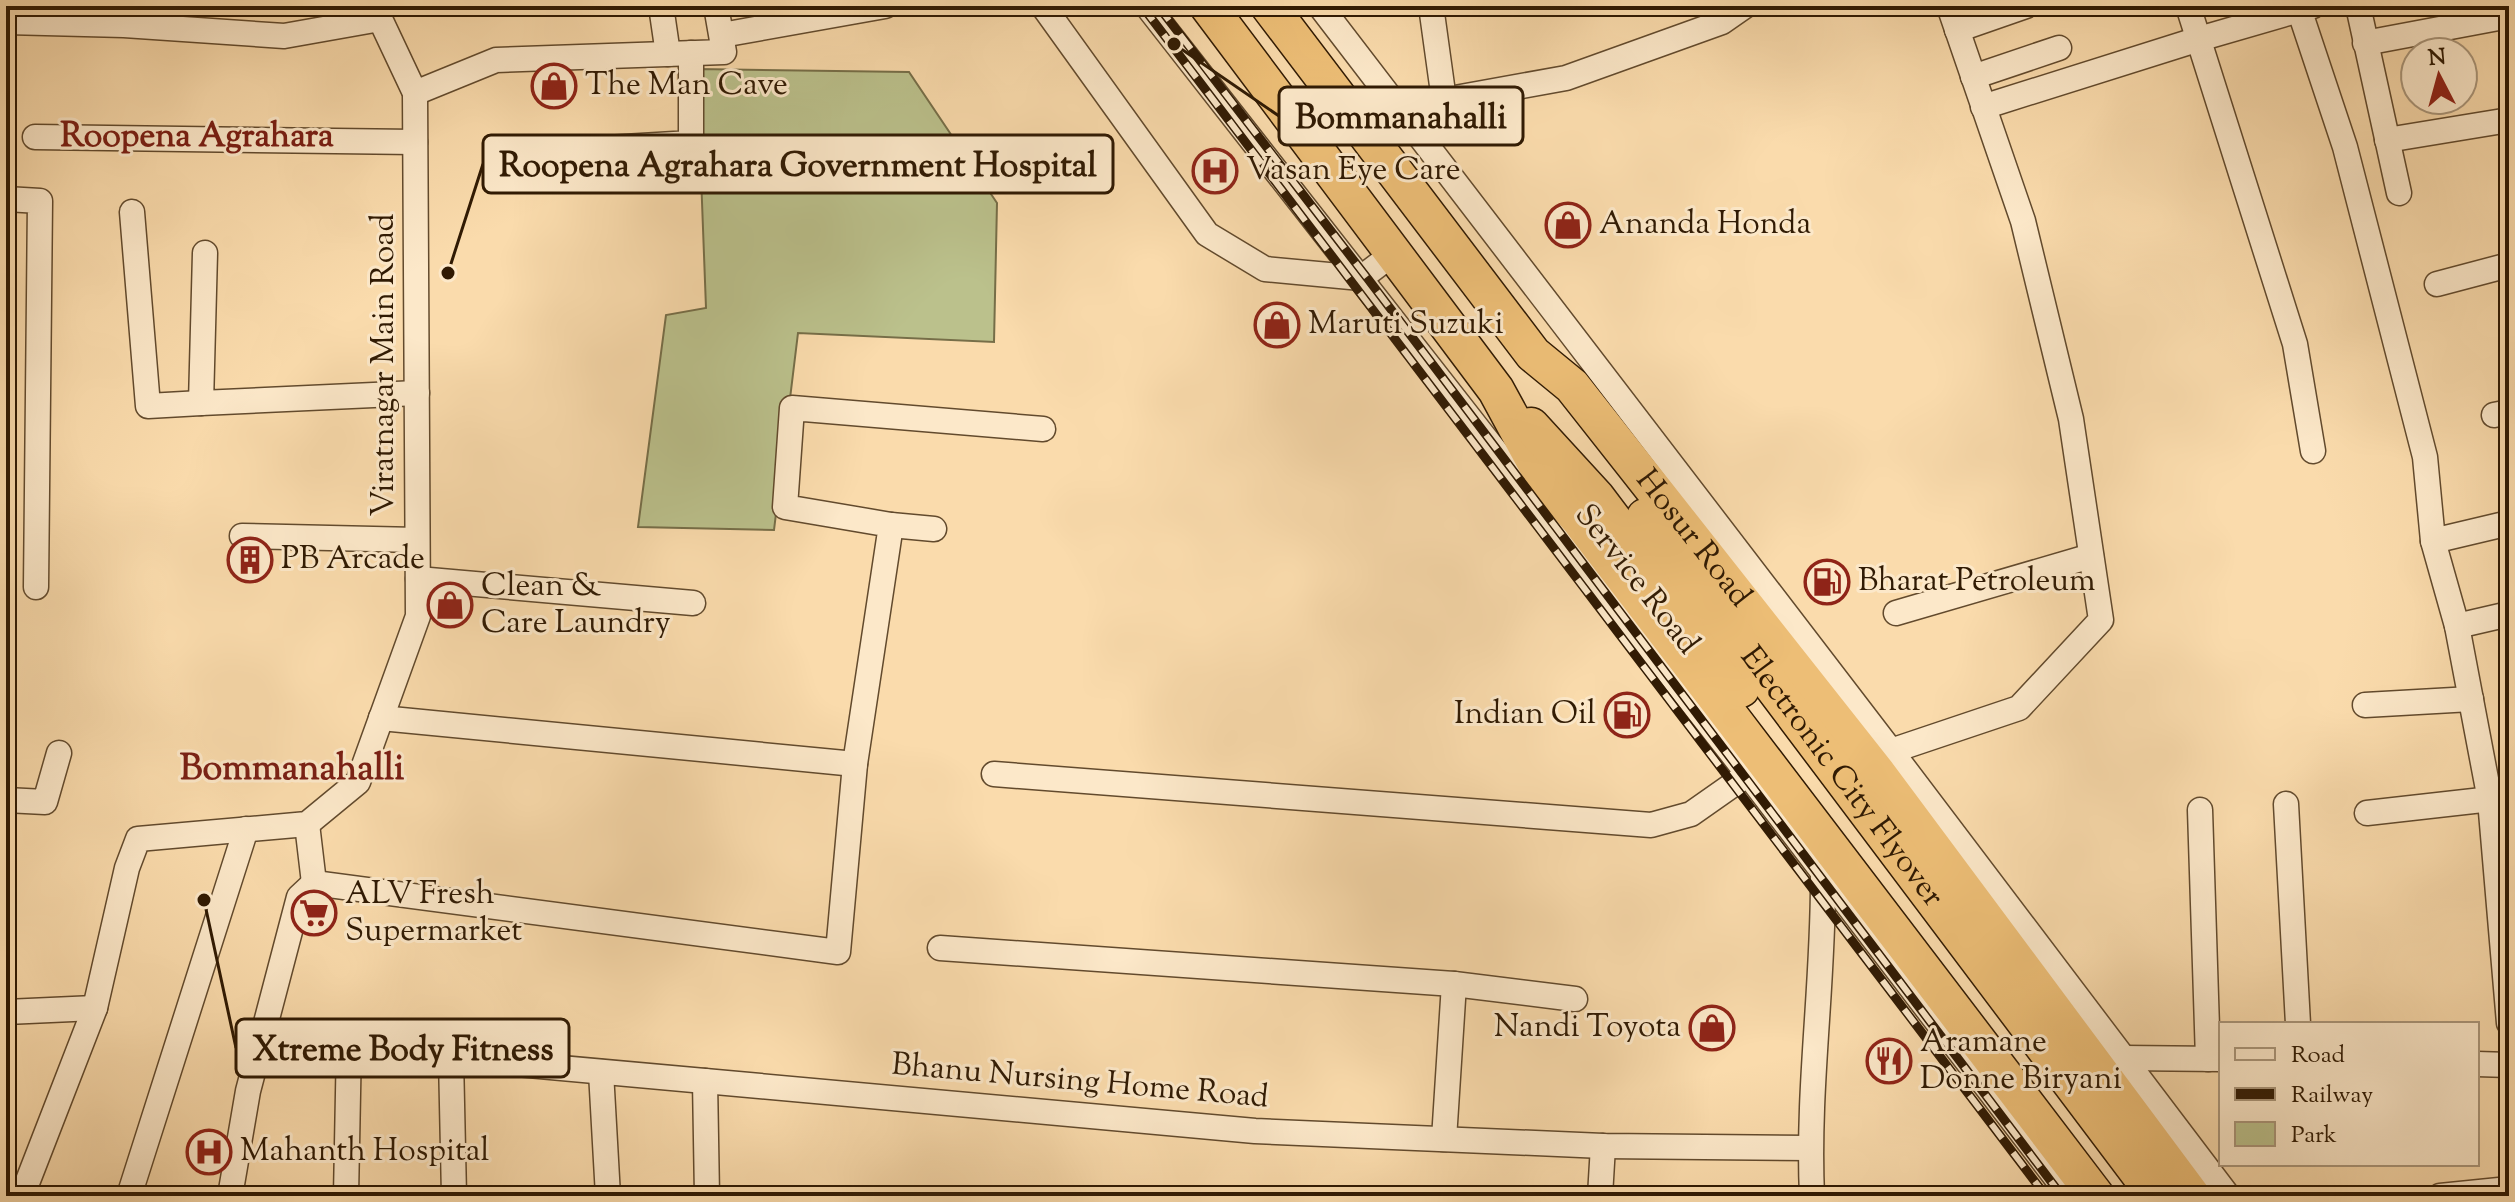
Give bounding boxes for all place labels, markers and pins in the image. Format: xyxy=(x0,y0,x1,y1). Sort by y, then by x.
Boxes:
shop icon: The Man Cave xyxy=(530,62,578,110)
place label: The Man Cave xyxy=(585,63,788,109)
callout: Bommanahalli xyxy=(1279,87,1523,145)
callout: Roopena Agrahara Government Hospital xyxy=(483,135,1113,193)
hospital icon: Vasan Eye Care xyxy=(1191,147,1239,195)
place label: Vasan Eye Care xyxy=(1246,148,1461,194)
shop icon: Ananda Honda xyxy=(1544,201,1592,249)
place label: Ananda Honda xyxy=(1599,202,1811,248)
shop icon: Maruti Suzuki xyxy=(1253,301,1301,349)
place label: Maruti Suzuki xyxy=(1308,302,1504,348)
building icon: PB Arcade xyxy=(226,536,274,584)
place label: PB Arcade xyxy=(281,537,425,583)
fuel station icon: Bharat Petroleum xyxy=(1803,558,1851,606)
place label: Bharat Petroleum xyxy=(1858,559,2095,605)
place label: Clean & Care Laundry xyxy=(481,564,671,647)
shop icon: Clean & Care Laundry xyxy=(426,581,474,629)
fuel station icon: Indian Oil xyxy=(1603,691,1651,739)
place label: Indian Oil xyxy=(1454,692,1596,738)
place label: ALV Fresh Supermarket xyxy=(345,872,522,955)
supermarket icon: ALV Fresh Supermarket xyxy=(290,889,338,937)
shop icon: Nandi Toyota xyxy=(1688,1004,1736,1052)
place label: Nandi Toyota xyxy=(1494,1005,1681,1051)
callout: Xtreme Body Fitness xyxy=(236,1019,569,1077)
place label: Aramane Donne Biryani xyxy=(1920,1020,2122,1103)
restaurant icon: Aramane Donne Biryani xyxy=(1865,1037,1913,1085)
hospital icon: Mahanth Hospital xyxy=(185,1128,233,1176)
place label: Mahanth Hospital xyxy=(240,1129,490,1175)

